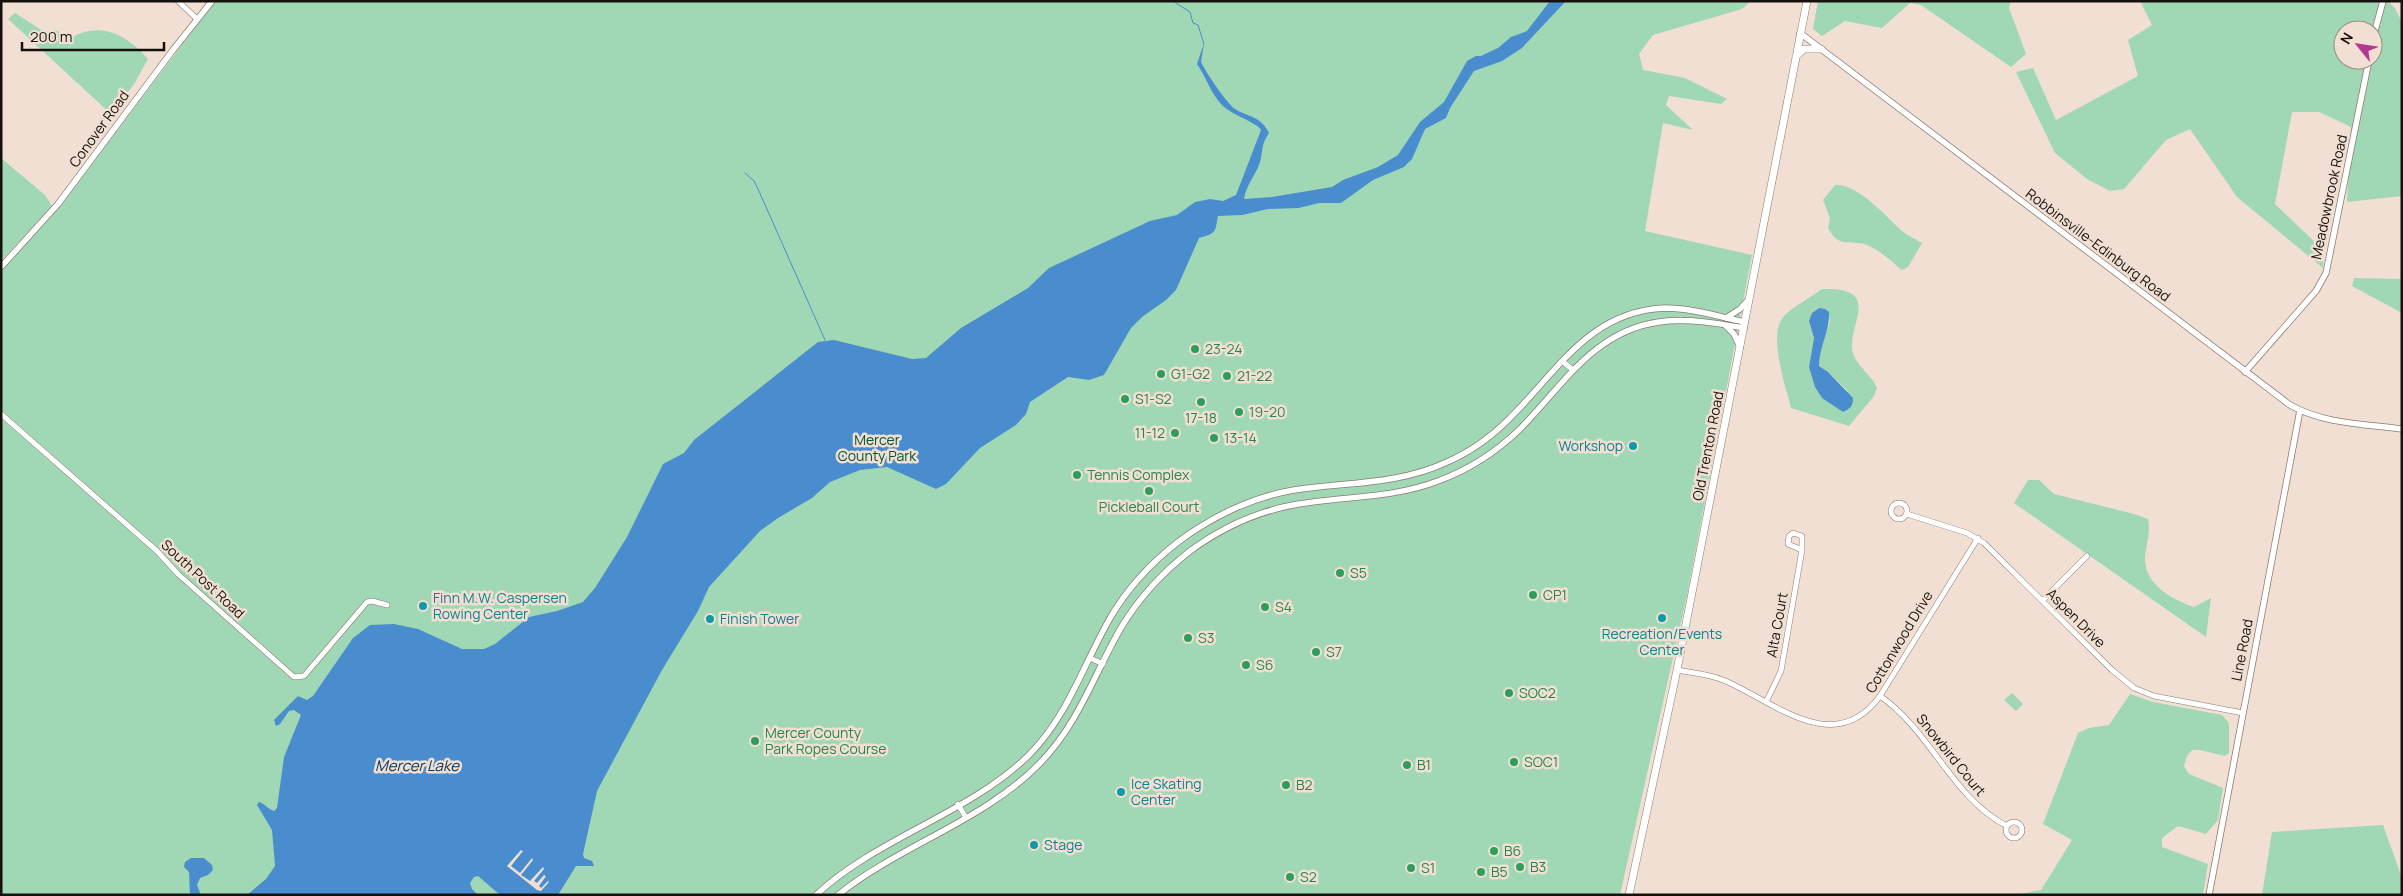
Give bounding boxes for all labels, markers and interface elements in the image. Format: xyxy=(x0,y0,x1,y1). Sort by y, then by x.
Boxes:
scale bar xyxy=(22,20,165,52)
north arrow xyxy=(2333,20,2383,70)
text: 200 m xyxy=(30,26,73,47)
text: N xyxy=(2336,29,2357,47)
street label: Conover Road xyxy=(64,86,133,171)
street label: Meadowbrook Road xyxy=(2306,133,2351,261)
street label: Robbinsville-Edinburg Road xyxy=(2022,184,2175,305)
place label: 23-24 xyxy=(1205,339,1243,358)
marker: 23-24 xyxy=(1189,343,1201,355)
place label: G1-G2 xyxy=(1171,364,1210,383)
place label: 21-22 xyxy=(1237,366,1272,385)
marker: G1-G2 xyxy=(1155,368,1167,380)
marker: 21-22 xyxy=(1221,370,1233,382)
place label: S1-S2 xyxy=(1135,389,1172,408)
street label: Old Trenton Road xyxy=(1688,389,1727,502)
marker: S1-S2 xyxy=(1119,393,1131,405)
marker: 17-18 xyxy=(1195,396,1207,408)
place label: 19-20 xyxy=(1249,402,1286,421)
marker: 19-20 xyxy=(1233,406,1245,418)
place label: 17-18 xyxy=(1185,408,1217,427)
place label: 11-12 xyxy=(1135,423,1165,442)
marker: 11-12 xyxy=(1169,427,1181,439)
place label: 13-14 xyxy=(1224,428,1257,447)
park label: Mercer County Park xyxy=(838,430,917,465)
marker: 13-14 xyxy=(1208,432,1220,444)
place label: Workshop xyxy=(1558,436,1623,455)
marker: Workshop xyxy=(1627,440,1639,452)
place label: Tennis Complex xyxy=(1087,465,1190,484)
marker: Tennis Complex xyxy=(1071,469,1083,481)
marker: Pickleball Court xyxy=(1143,485,1155,497)
place label: Pickleball Court xyxy=(1099,497,1200,516)
street label: South Post Road xyxy=(158,535,249,622)
place label: S5 xyxy=(1350,563,1367,582)
marker: S5 xyxy=(1334,567,1346,579)
street label: Aspen Drive xyxy=(2043,584,2110,651)
place label: CP1 xyxy=(1543,585,1567,604)
street label: Cottonwood Drive xyxy=(1861,587,1937,696)
place label: Finn M.W. Caspersen Rowing Center xyxy=(433,588,567,623)
marker: CP1 xyxy=(1527,589,1539,601)
street label: Alta Court xyxy=(1761,591,1792,659)
place label: S4 xyxy=(1275,597,1292,616)
marker: Finn M.W. Caspersen Rowing Center xyxy=(417,600,429,612)
marker: S4 xyxy=(1259,601,1271,613)
place label: Finish Tower xyxy=(720,609,799,628)
marker: Recreation/Events Center xyxy=(1656,612,1668,624)
marker: Finish Tower xyxy=(704,613,716,625)
street label: Line Road xyxy=(2226,617,2257,683)
place label: Recreation/Events Center xyxy=(1602,624,1722,659)
place label: S3 xyxy=(1198,628,1214,647)
marker: S3 xyxy=(1182,632,1194,644)
place label: S7 xyxy=(1326,642,1342,661)
marker: S7 xyxy=(1310,646,1322,658)
place label: S6 xyxy=(1256,655,1273,674)
marker: S6 xyxy=(1240,659,1252,671)
place label: SOC2 xyxy=(1519,683,1556,702)
marker: SOC2 xyxy=(1503,687,1515,699)
street label: Snowbird Court xyxy=(1912,710,1991,800)
place label: Mercer County Park Ropes Course xyxy=(765,723,886,758)
marker: Mercer County Park Ropes Course xyxy=(749,735,761,747)
place label: SOC1 xyxy=(1524,752,1558,771)
water label: Mercer Lake xyxy=(375,755,460,776)
place label: B1 xyxy=(1417,755,1431,774)
marker: SOC1 xyxy=(1508,756,1520,768)
marker: B1 xyxy=(1401,759,1413,771)
place label: Ice Skating Center xyxy=(1131,774,1202,809)
place label: B2 xyxy=(1296,775,1313,794)
marker: B2 xyxy=(1280,779,1292,791)
marker: Ice Skating Center xyxy=(1115,786,1127,798)
place label: Stage xyxy=(1044,835,1083,854)
marker: Stage xyxy=(1028,839,1040,851)
place label: B6 xyxy=(1504,841,1521,860)
marker: B6 xyxy=(1488,845,1500,857)
place label: B3 xyxy=(1530,857,1546,876)
place label: S1 xyxy=(1421,858,1435,877)
marker: B3 xyxy=(1514,861,1526,873)
marker: S1 xyxy=(1405,862,1417,874)
place label: B5 xyxy=(1491,862,1508,881)
marker: B5 xyxy=(1475,866,1487,878)
place label: S2 xyxy=(1300,867,1317,886)
marker: S2 xyxy=(1284,871,1296,883)

